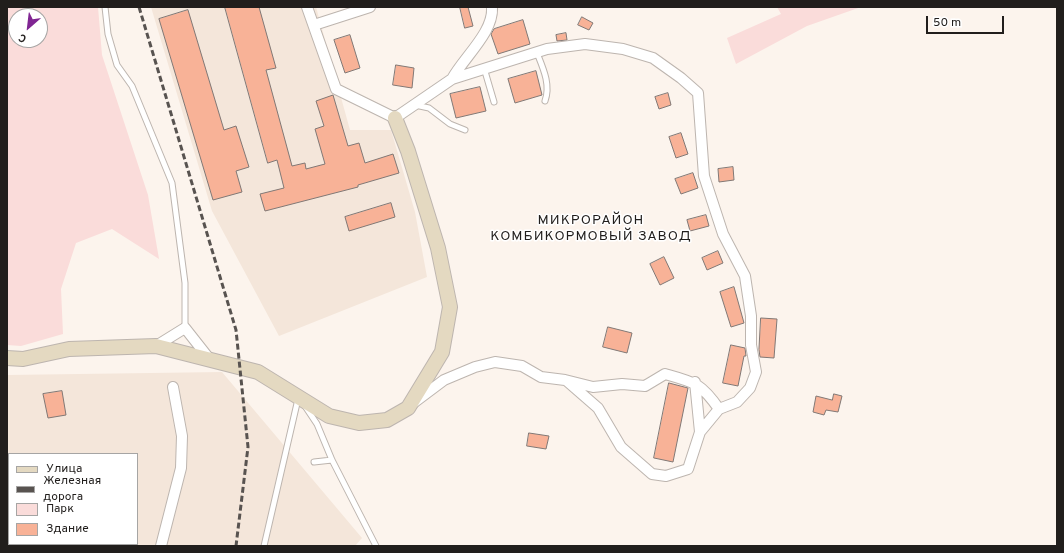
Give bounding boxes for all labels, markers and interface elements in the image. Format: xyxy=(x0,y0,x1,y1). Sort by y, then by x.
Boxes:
north arrow xyxy=(8,8,48,48)
scale bar xyxy=(928,8,1006,34)
text: 50 m xyxy=(933,15,961,31)
text: С xyxy=(16,30,29,46)
district label: МИКРОРАЙОН КОМБИКОРМОВЫЙ ЗАВОД xyxy=(490,213,692,246)
legend xyxy=(8,453,138,545)
text: Улица xyxy=(46,461,82,477)
text: Железная дорога xyxy=(43,473,101,505)
text: Парк xyxy=(46,501,74,517)
text: Здание xyxy=(46,521,89,537)

